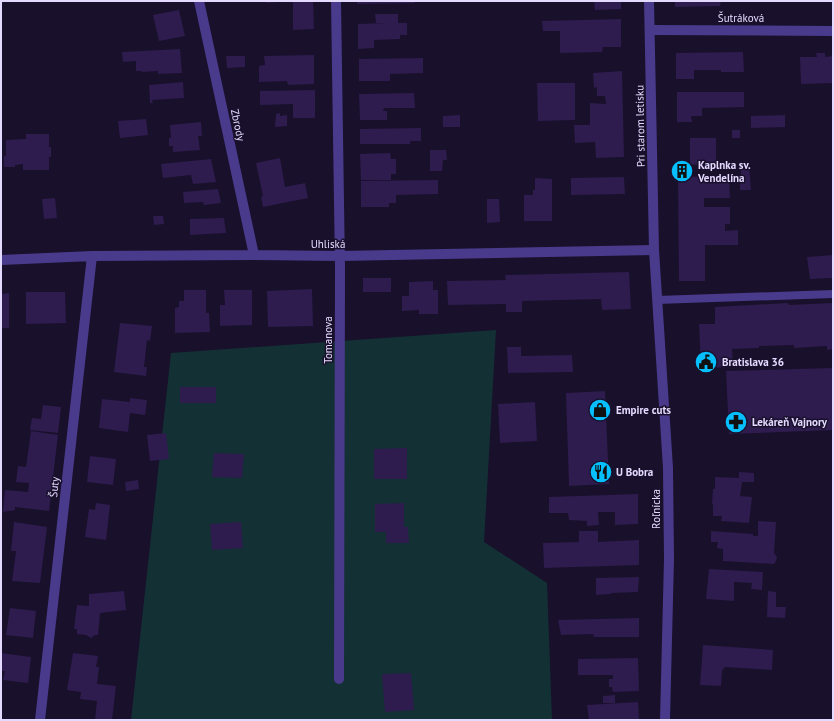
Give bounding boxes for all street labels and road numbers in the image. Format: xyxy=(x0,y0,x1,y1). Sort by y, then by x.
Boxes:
street label: Šutráková xyxy=(718,11,764,25)
street label: Pri starom letisku xyxy=(632,85,648,167)
street label: Zbrody xyxy=(228,108,248,143)
street label: Uhliská xyxy=(311,237,345,251)
street label: Tomanova xyxy=(321,316,335,364)
street label: Šuty xyxy=(46,475,62,498)
street label: Roľnícka xyxy=(649,489,663,529)

